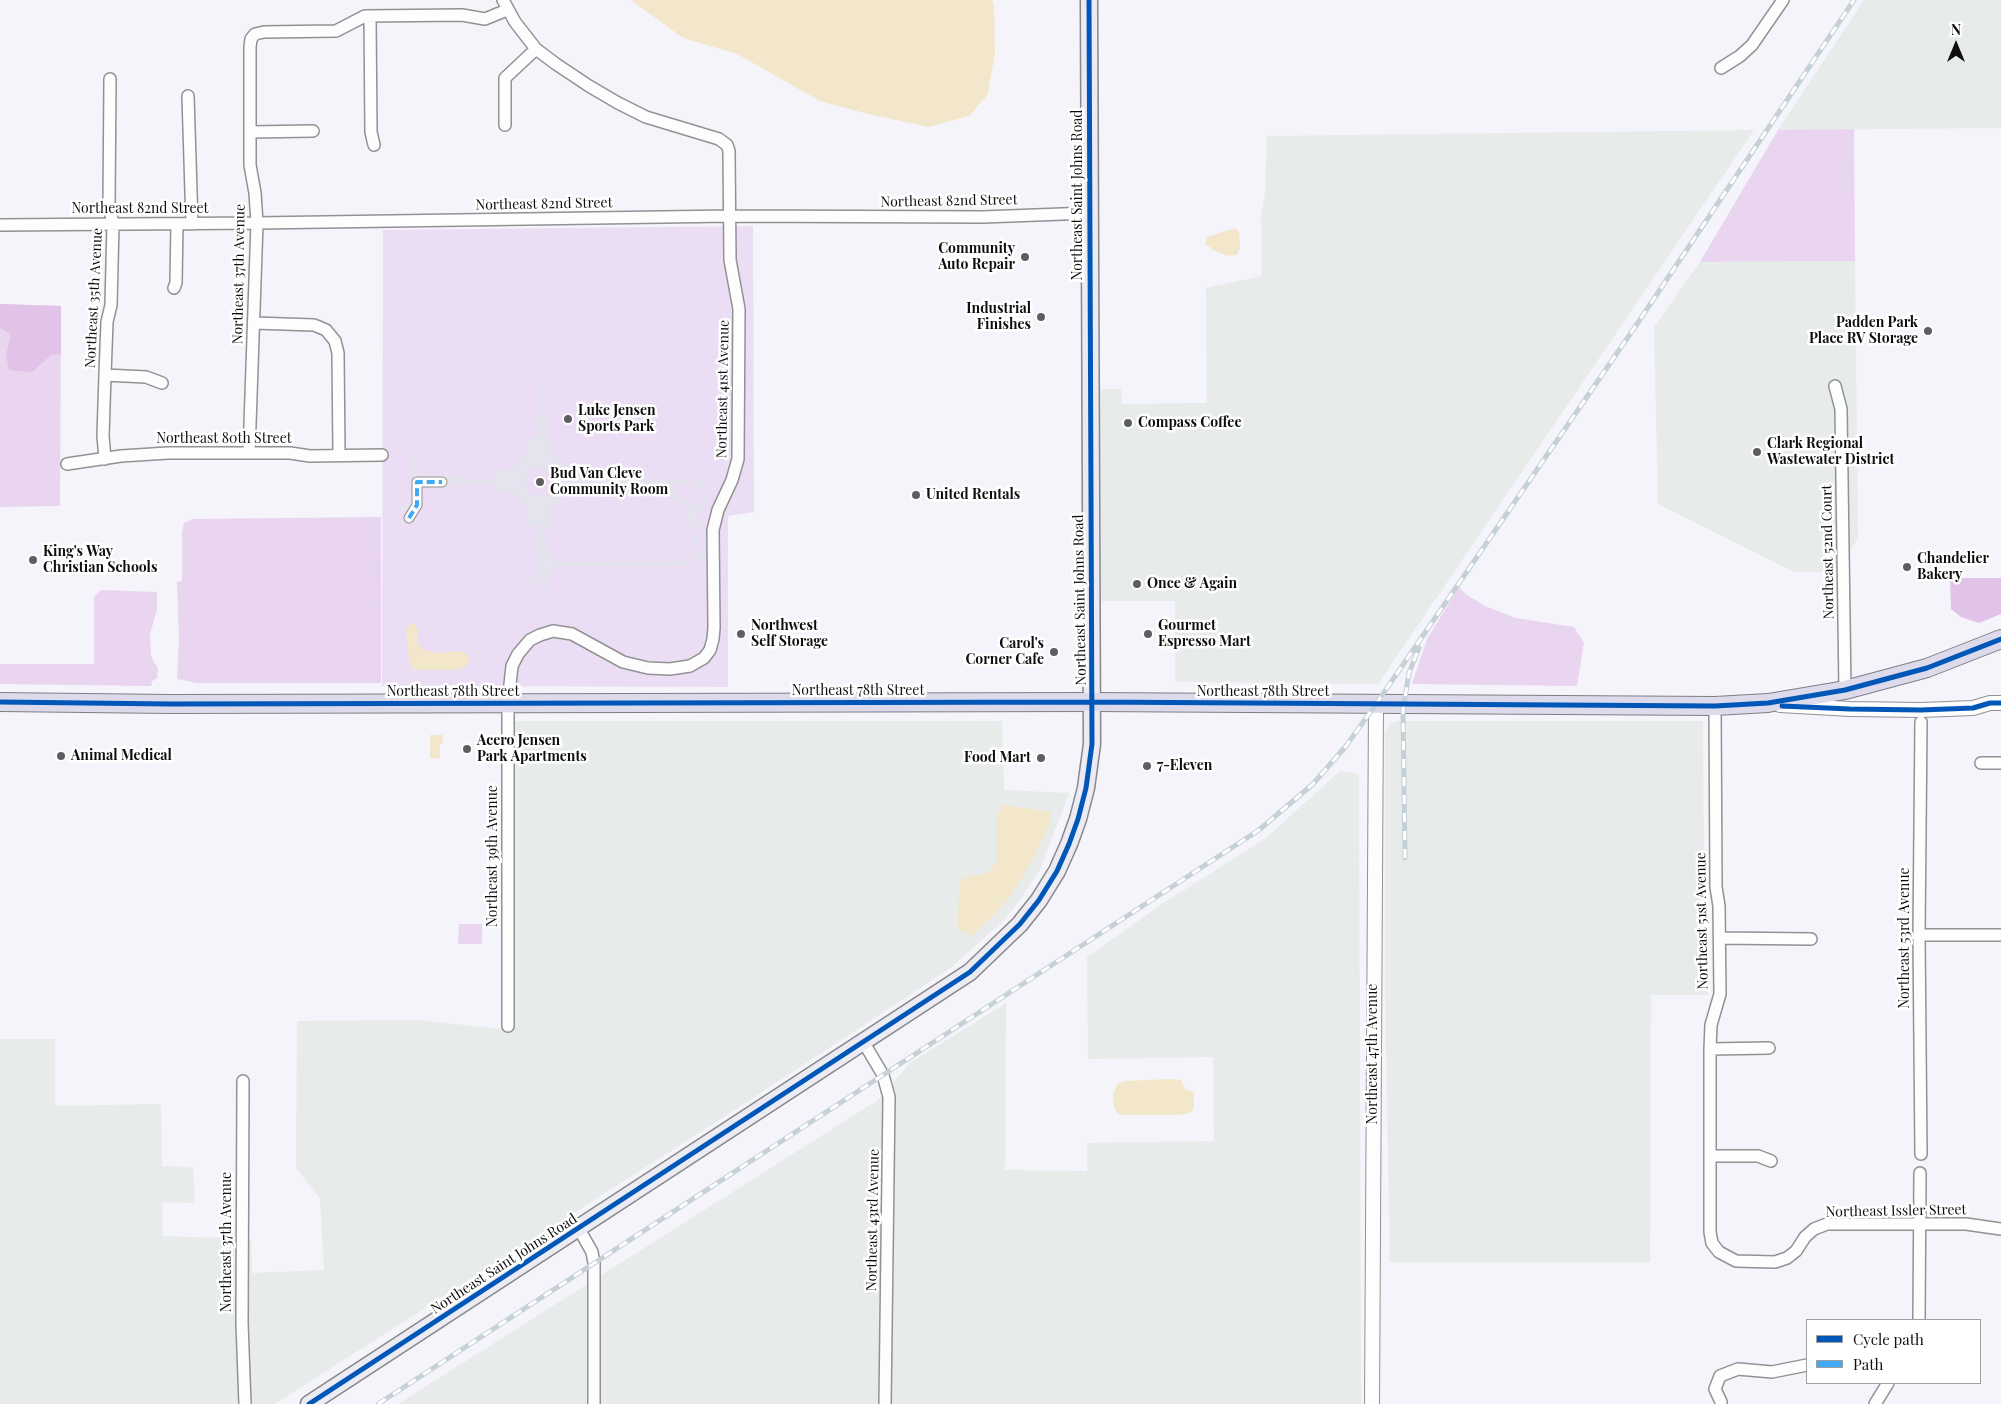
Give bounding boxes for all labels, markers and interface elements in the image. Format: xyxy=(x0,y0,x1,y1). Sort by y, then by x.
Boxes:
north arrow xyxy=(1931,20,1981,70)
text: N xyxy=(1951,20,1961,39)
street label: Northeast Saint Johns Road xyxy=(1070,110,1086,280)
street label: Northeast 82nd Street xyxy=(880,191,1018,211)
street label: Northeast 82nd Street xyxy=(475,194,613,214)
street label: Northeast 82nd Street xyxy=(71,201,209,217)
street label: Northeast 37th Avenue xyxy=(229,204,249,344)
street label: Northeast 35th Avenue xyxy=(82,227,106,369)
place label: Community Auto Repair xyxy=(938,241,1015,274)
marker: Community Auto Repair xyxy=(1019,251,1031,263)
place label: Industrial Finishes xyxy=(966,301,1031,334)
marker: Industrial Finishes xyxy=(1035,311,1047,323)
place label: Padden Park Place RV Storage xyxy=(1809,315,1918,348)
street label: Northeast 41st Avenue xyxy=(713,320,733,458)
marker: Padden Park Place RV Storage xyxy=(1922,325,1934,337)
place label: Luke Jensen Sports Park xyxy=(578,403,656,436)
marker: Luke Jensen Sports Park xyxy=(562,413,574,425)
place label: Compass Coffee xyxy=(1138,415,1241,431)
marker: Compass Coffee xyxy=(1122,417,1134,429)
street label: Northeast 80th Street xyxy=(156,431,292,447)
place label: Clark Regional Wastewater District xyxy=(1767,436,1894,468)
marker: Clark Regional Wastewater District xyxy=(1751,446,1763,458)
place label: Bud Van Cleve Community Room xyxy=(550,466,668,498)
marker: Bud Van Cleve Community Room xyxy=(534,476,546,488)
street label: Northeast 52nd Court xyxy=(1818,485,1838,619)
place label: United Rentals xyxy=(926,487,1020,503)
marker: United Rentals xyxy=(910,489,922,501)
street label: Northeast Saint Johns Road xyxy=(1070,514,1090,686)
place label: King's Way Christian Schools xyxy=(43,544,157,576)
place label: Chandelier Bakery xyxy=(1917,551,1989,584)
marker: King's Way Christian Schools xyxy=(27,554,39,566)
marker: Chandelier Bakery xyxy=(1901,561,1913,573)
place label: Once & Again xyxy=(1147,576,1237,592)
marker: Once & Again xyxy=(1131,578,1143,590)
place label: Northwest Self Storage xyxy=(751,618,828,650)
place label: Gourmet Espresso Mart xyxy=(1158,618,1251,650)
marker: Northwest Self Storage xyxy=(735,628,747,640)
marker: Gourmet Espresso Mart xyxy=(1142,628,1154,640)
place label: Carol's Corner Cafe xyxy=(965,636,1044,669)
marker: Carol's Corner Cafe xyxy=(1048,646,1060,658)
street label: Northeast 78th Street xyxy=(792,683,924,699)
street label: Northeast 78th Street xyxy=(387,684,519,700)
street label: Northeast 78th Street xyxy=(1197,684,1329,700)
place label: Acero Jensen Park Apartments xyxy=(477,733,587,766)
marker: Acero Jensen Park Apartments xyxy=(461,743,473,755)
place label: Animal Medical xyxy=(71,748,172,764)
marker: Animal Medical xyxy=(55,750,67,762)
place label: Food Mart xyxy=(964,750,1031,766)
marker: Food Mart xyxy=(1035,752,1047,764)
place label: 7-Eleven xyxy=(1157,758,1212,774)
marker: 7-Eleven xyxy=(1141,760,1153,772)
street label: Northeast 39th Avenue xyxy=(485,785,501,927)
street label: Northeast 51st Avenue xyxy=(1692,852,1712,990)
street label: Northeast 53rd Avenue xyxy=(1897,867,1913,1009)
street label: Northeast 47th Avenue xyxy=(1365,984,1381,1124)
street label: Northeast 43rd Avenue xyxy=(863,1149,883,1291)
street label: Northeast 37th Avenue xyxy=(219,1172,235,1312)
street label: Northeast Issler Street xyxy=(1825,1201,1967,1221)
street label: Northeast Saint Johns Road xyxy=(428,1210,580,1318)
legend xyxy=(1806,1319,1981,1384)
text: Cycle path xyxy=(1853,1329,1924,1349)
text: Path xyxy=(1853,1354,1883,1374)

